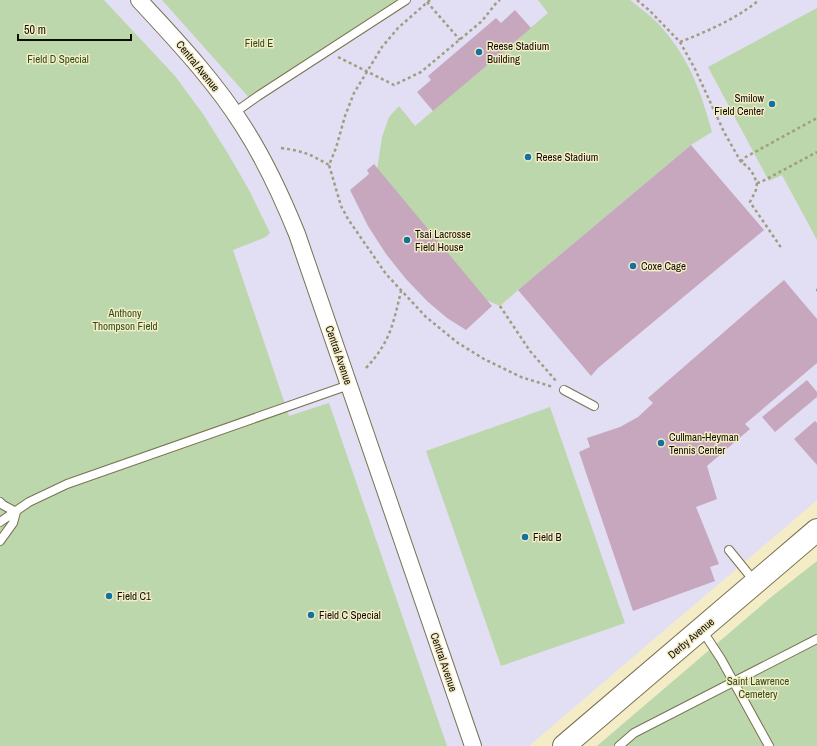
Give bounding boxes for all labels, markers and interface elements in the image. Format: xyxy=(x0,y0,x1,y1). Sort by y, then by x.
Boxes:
scale bar xyxy=(18,16,131,42)
text: 50 m xyxy=(24,22,46,38)
park label: Field E xyxy=(245,36,273,50)
street label: Central Avenue xyxy=(173,38,223,94)
place label: Reese Stadium Building xyxy=(487,39,549,66)
marker: Reese Stadium Building xyxy=(474,47,484,57)
park label: Field D Special xyxy=(27,52,89,66)
place label: Smilow Field Center xyxy=(714,91,764,118)
marker: Smilow Field Center xyxy=(767,99,777,109)
place label: Reese Stadium xyxy=(536,150,598,164)
marker: Reese Stadium xyxy=(523,152,533,162)
place label: Tsai Lacrosse Field House xyxy=(415,227,471,254)
marker: Tsai Lacrosse Field House xyxy=(402,235,412,245)
place label: Coxe Cage xyxy=(641,259,686,273)
marker: Coxe Cage xyxy=(628,261,638,271)
park label: Anthony Thompson Field xyxy=(92,306,158,333)
street label: Central Avenue xyxy=(322,324,356,386)
place label: Cullman-Heyman Tennis Center xyxy=(669,430,739,457)
marker: Cullman-Heyman Tennis Center xyxy=(656,438,666,448)
place label: Field B xyxy=(533,530,562,544)
marker: Field B xyxy=(520,532,530,542)
place label: Field C1 xyxy=(117,589,151,603)
marker: Field C1 xyxy=(104,591,114,601)
place label: Field C Special xyxy=(319,608,381,622)
marker: Field C Special xyxy=(306,610,316,620)
street label: Derby Avenue xyxy=(665,614,717,662)
street label: Central Avenue xyxy=(427,631,461,693)
park label: Saint Lawrence Cemetery xyxy=(727,674,789,701)

